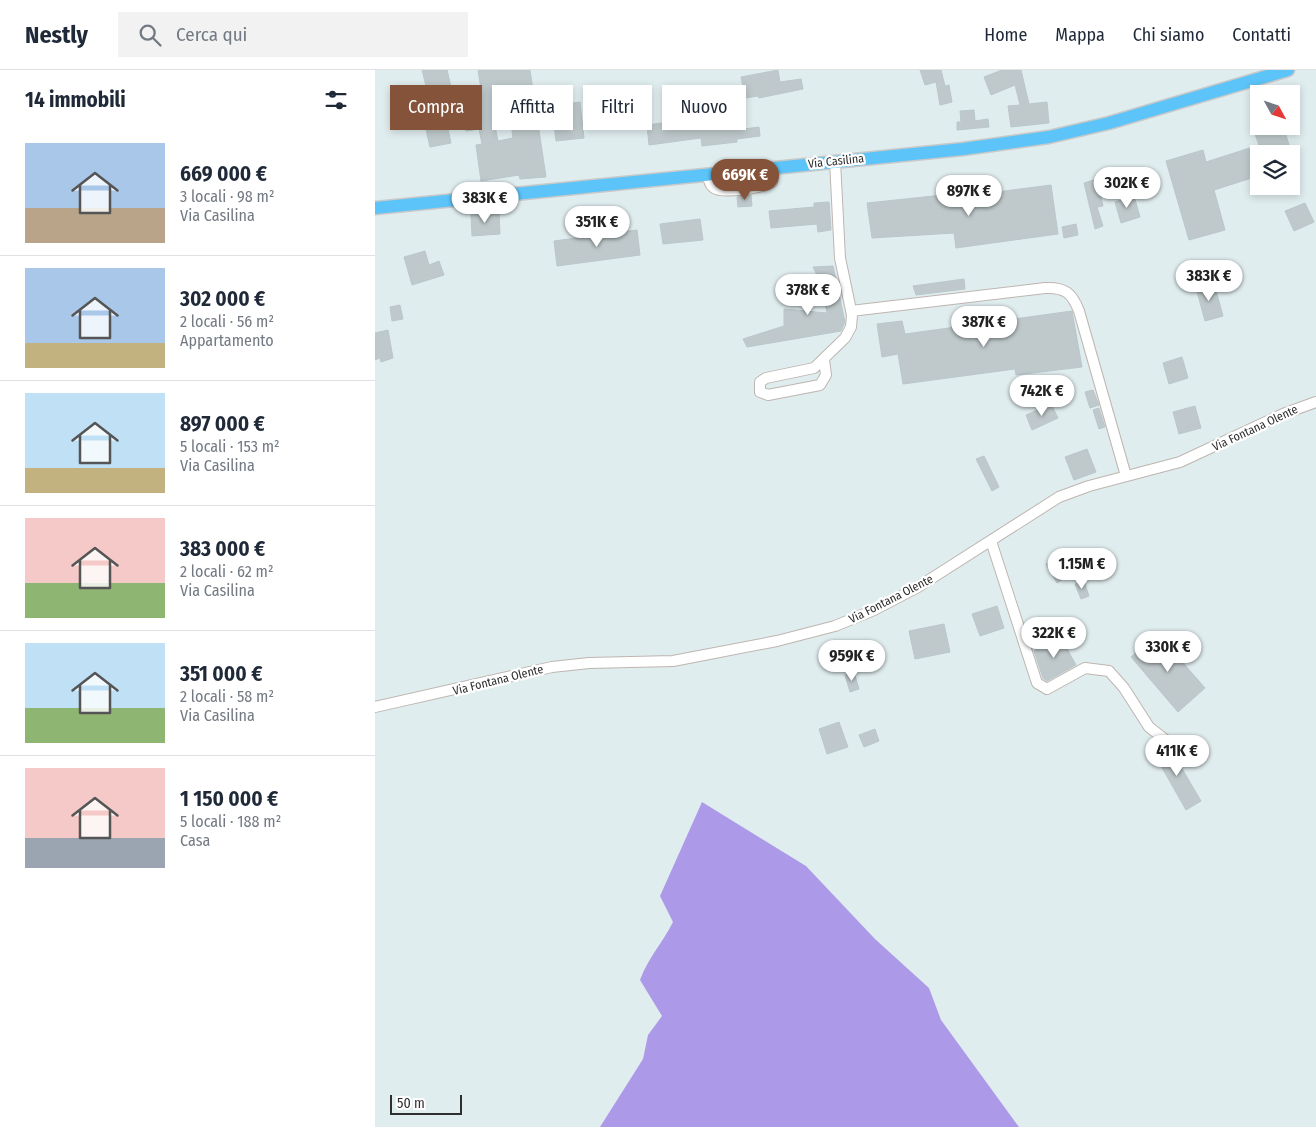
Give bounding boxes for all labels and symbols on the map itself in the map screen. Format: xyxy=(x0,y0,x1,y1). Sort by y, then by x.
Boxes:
north arrow xyxy=(1250,85,1300,135)
street label: Via Casilina xyxy=(807,151,865,171)
pin: 669K € xyxy=(704,158,786,201)
pin: 302K € xyxy=(1086,166,1168,209)
pin: 897K € xyxy=(928,174,1010,217)
pin: 383K € xyxy=(444,182,526,224)
pin: 351K € xyxy=(556,206,638,248)
pin: 383K € xyxy=(1168,260,1250,302)
pin: 378K € xyxy=(767,274,849,316)
pin: 387K € xyxy=(943,306,1025,348)
pin: 742K € xyxy=(1001,374,1083,417)
street label: Via Fontana Olente xyxy=(1210,402,1300,454)
pin: 1.15M € xyxy=(1036,548,1128,590)
street label: Via Fontana Olente xyxy=(847,572,935,626)
pin: 322K € xyxy=(1013,616,1095,659)
pin: 330K € xyxy=(1127,630,1209,673)
pin: 959K € xyxy=(811,640,893,682)
street label: Via Fontana Olente xyxy=(451,662,545,698)
pin: 411K € xyxy=(1136,734,1218,777)
scale bar xyxy=(390,1092,463,1115)

